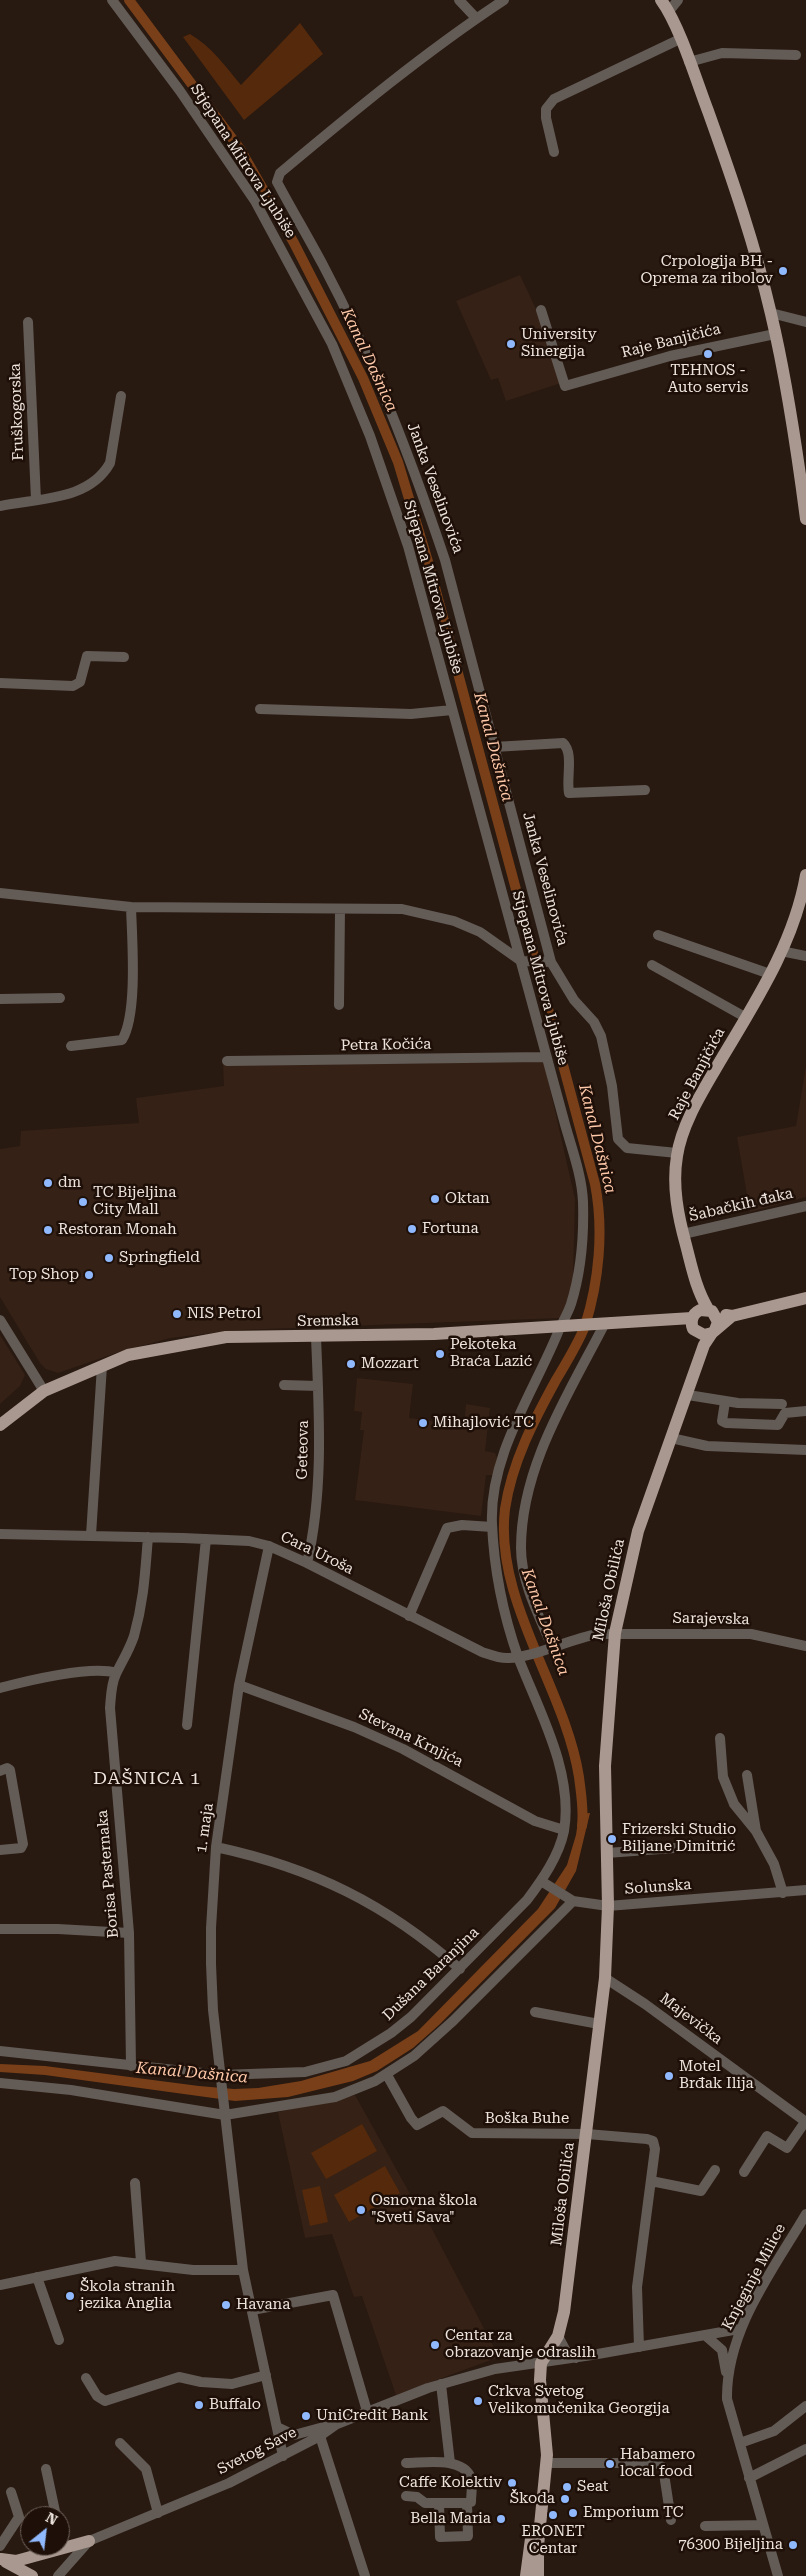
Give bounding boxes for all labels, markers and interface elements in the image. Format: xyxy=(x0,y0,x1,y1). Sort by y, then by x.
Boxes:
street label: Stjepana Mitrova Ljubiše xyxy=(186,81,300,241)
place label: Crpologija BH - Oprema za ribolov xyxy=(640,253,773,288)
marker: Crpologija BH - Oprema za ribolov xyxy=(777,265,789,277)
water label: Kanal Dašnica xyxy=(337,305,401,415)
street label: Raje Banjičića xyxy=(620,320,722,362)
place label: University Sinergija xyxy=(521,326,596,361)
marker: University Sinergija xyxy=(505,338,517,350)
marker: TEHNOS - Auto servis xyxy=(702,348,714,360)
place label: TEHNOS - Auto servis xyxy=(668,362,748,397)
street label: Fruškogorska xyxy=(6,363,28,461)
street label: Janka Veselinovića xyxy=(403,420,467,556)
street label: Stjepana Mitrova Ljubiše xyxy=(400,498,466,676)
water label: Kanal Dašnica xyxy=(469,690,517,804)
street label: Janka Veselinovića xyxy=(518,810,572,948)
street label: Stjepana Mitrova Ljubiše xyxy=(508,889,572,1067)
street label: Raje Banjičića xyxy=(665,1025,729,1123)
street label: Petra Kočića xyxy=(341,1035,431,1055)
water label: Kanal Dašnica xyxy=(574,1082,620,1196)
place label: dm xyxy=(58,1174,81,1192)
marker: dm xyxy=(42,1177,54,1189)
place label: TC Bijeljina City Mall xyxy=(93,1184,176,1219)
street label: Šabačkih đaka xyxy=(687,1184,795,1226)
place label: Oktan xyxy=(445,1190,490,1208)
marker: Oktan xyxy=(429,1193,441,1205)
marker: TC Bijeljina City Mall xyxy=(77,1196,89,1208)
place label: Fortuna xyxy=(422,1220,479,1238)
place label: Restoran Monah xyxy=(58,1221,177,1239)
marker: Fortuna xyxy=(406,1223,418,1235)
marker: Restoran Monah xyxy=(42,1224,54,1236)
place label: Springfield xyxy=(119,1249,200,1267)
marker: Springfield xyxy=(103,1252,115,1264)
place label: Top Shop xyxy=(9,1266,79,1284)
marker: Top Shop xyxy=(83,1269,95,1281)
place label: NIS Petrol xyxy=(187,1305,261,1323)
marker: NIS Petrol xyxy=(171,1308,183,1320)
street label: Sremska xyxy=(297,1311,359,1331)
place label: Pekoteka Braća Lazić xyxy=(450,1336,532,1371)
marker: Pekoteka Braća Lazić xyxy=(434,1348,446,1360)
place label: Mozzart xyxy=(361,1355,419,1373)
marker: Mozzart xyxy=(345,1358,357,1370)
place label: Mihajlović TC xyxy=(433,1414,534,1432)
marker: Mihajlović TC xyxy=(417,1417,429,1429)
street label: Geteova xyxy=(293,1420,313,1480)
street label: Cara Uroša xyxy=(278,1528,356,1578)
street label: Miloša Obilića xyxy=(589,1537,629,1643)
water label: Kanal Dašnica xyxy=(517,1566,573,1678)
street label: Sarajevska xyxy=(672,1609,750,1629)
street label: Stevana Krnjića xyxy=(356,1705,466,1771)
district label: DAŠNICA 1 xyxy=(92,1768,202,1790)
street label: 1. maja xyxy=(193,1802,217,1854)
street label: Borisa Pasternaka xyxy=(93,1809,123,1939)
place label: Frizerski Studio Biljane Dimitrić xyxy=(622,1821,736,1856)
marker: Frizerski Studio Biljane Dimitrić xyxy=(606,1833,618,1845)
street label: Solunska xyxy=(624,1876,692,1898)
street label: Dušana Baranjina xyxy=(379,1924,483,2024)
street label: Majevička xyxy=(656,1990,726,2048)
place label: Motel Brđak Ilija xyxy=(679,2058,754,2093)
water label: Kanal Dašnica xyxy=(135,2059,249,2087)
marker: Motel Brđak Ilija xyxy=(663,2070,675,2082)
street label: Boška Buhe xyxy=(485,2110,569,2128)
street label: Miloša Obilića xyxy=(548,2141,578,2247)
place label: Osnovna škola "Sveti Sava" xyxy=(371,2192,477,2227)
marker: Osnovna škola "Sveti Sava" xyxy=(355,2204,367,2216)
street label: Knjeginje Milice xyxy=(718,2221,790,2333)
place label: Škola stranih jezika Anglia xyxy=(80,2278,175,2313)
marker: Škola stranih jezika Anglia xyxy=(64,2290,76,2302)
place label: Havana xyxy=(236,2296,290,2314)
marker: Havana xyxy=(220,2299,232,2311)
place label: Centar za obrazovanje odraslih xyxy=(445,2327,596,2362)
marker: Centar za obrazovanje odraslih xyxy=(429,2339,441,2351)
place label: Crkva Svetog Velikomučenika Georgija xyxy=(488,2383,670,2418)
marker: Crkva Svetog Velikomučenika Georgija xyxy=(472,2395,484,2407)
place label: Buffalo xyxy=(209,2396,261,2414)
marker: Buffalo xyxy=(193,2399,205,2411)
place label: UniCredit Bank xyxy=(316,2407,428,2425)
marker: UniCredit Bank xyxy=(300,2410,312,2422)
street label: Svetog Save xyxy=(214,2423,300,2479)
place label: Habamero local food xyxy=(620,2446,695,2481)
marker: Habamero local food xyxy=(604,2458,616,2470)
place label: Caffe Kolektiv xyxy=(399,2474,502,2492)
marker: Caffe Kolektiv xyxy=(506,2477,518,2489)
place label: Seat xyxy=(577,2478,608,2496)
marker: Seat xyxy=(561,2481,573,2493)
place label: Škoda xyxy=(510,2490,555,2508)
marker: Škoda xyxy=(559,2493,571,2505)
place label: Emporium TC xyxy=(583,2504,684,2522)
north arrow xyxy=(20,2506,70,2556)
marker: Emporium TC xyxy=(567,2507,579,2519)
text: N xyxy=(43,2509,60,2528)
marker: ERONET Centar xyxy=(547,2509,559,2521)
place label: Bella Maria xyxy=(410,2510,491,2528)
marker: Bella Maria xyxy=(495,2513,507,2525)
place label: ERONET Centar xyxy=(521,2523,585,2558)
place label: 76300 Bijeljina xyxy=(678,2536,783,2554)
marker: 76300 Bijeljina xyxy=(787,2539,799,2551)

